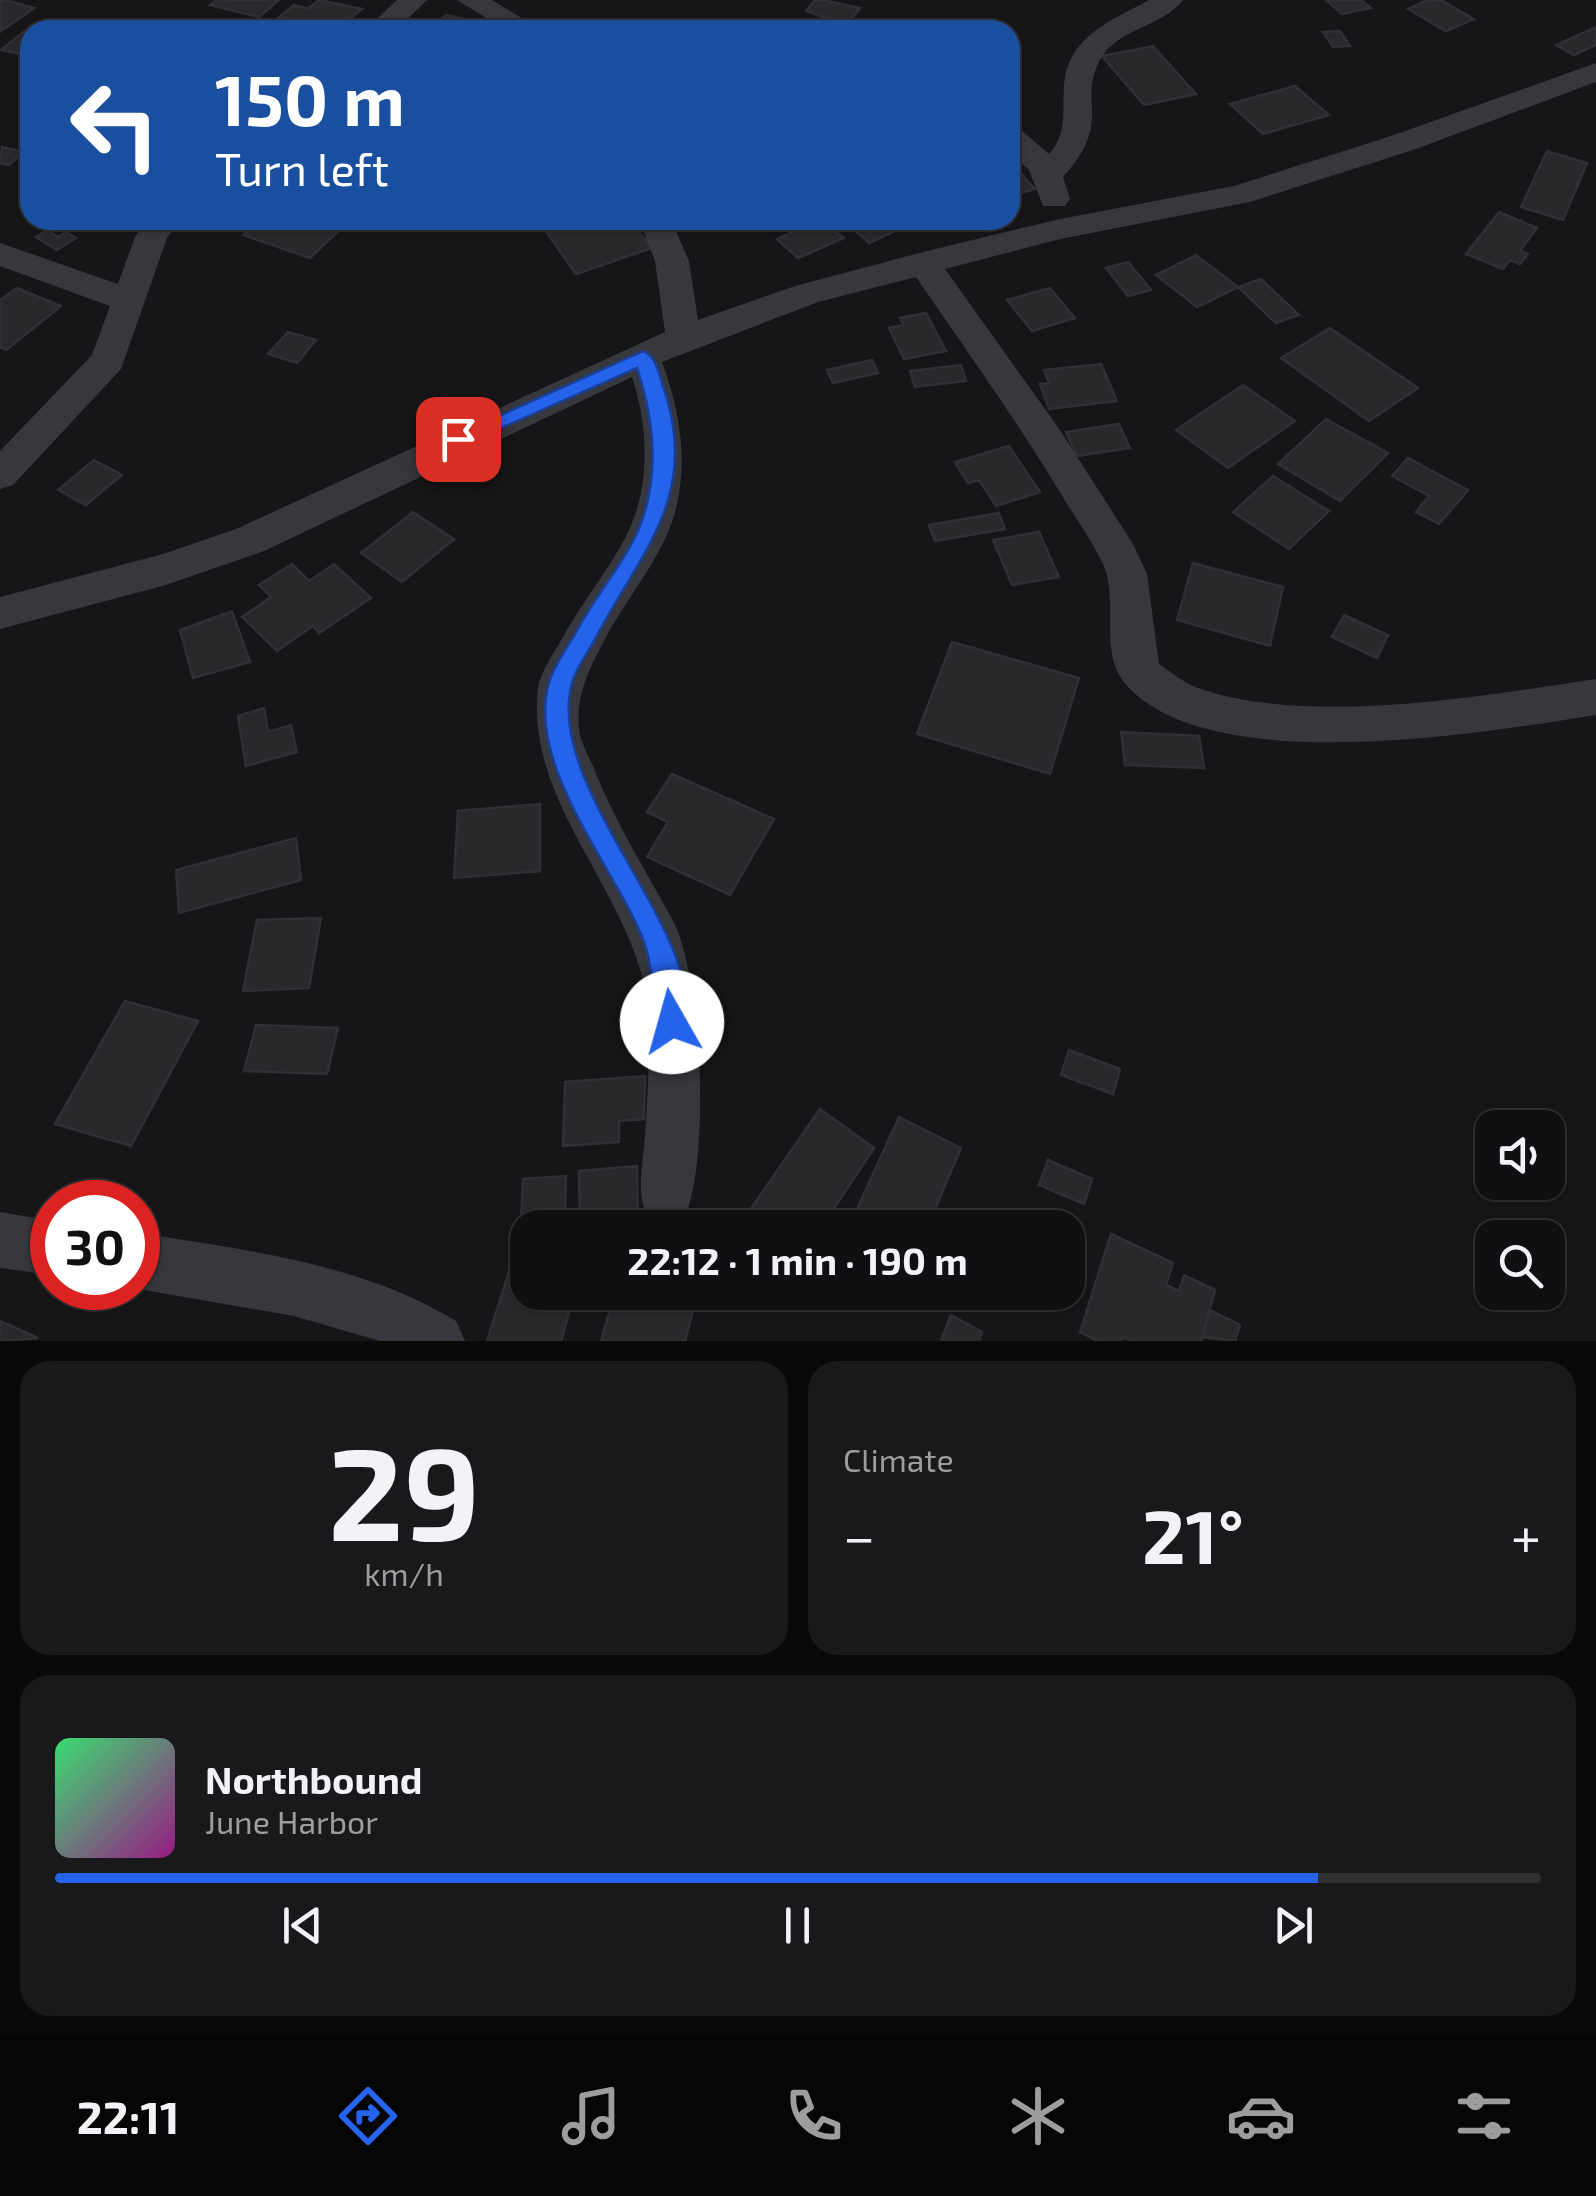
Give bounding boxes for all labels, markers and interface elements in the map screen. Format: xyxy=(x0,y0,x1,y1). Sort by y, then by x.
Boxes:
text: 150 m xyxy=(215,56,405,140)
icon: left xyxy=(50,60,180,190)
text: Turn left xyxy=(215,141,389,195)
pin xyxy=(416,397,501,482)
icon: arrive xyxy=(431,412,486,467)
position arrow xyxy=(620,970,724,1074)
map controls xyxy=(1475,1110,1565,1310)
button: sound xyxy=(1475,1110,1565,1200)
speed limit sign: 30 xyxy=(30,1180,160,1310)
button: search xyxy=(1475,1220,1565,1310)
text: 22:12 · 1 min · 190 m xyxy=(627,1237,968,1283)
text: 29 xyxy=(328,1411,480,1567)
text: Climate xyxy=(843,1440,954,1478)
text: 21° xyxy=(1142,1489,1244,1579)
text: − xyxy=(843,1502,875,1568)
text: + xyxy=(1511,1502,1541,1568)
text: km/h xyxy=(364,1554,444,1592)
text: Northbound xyxy=(205,1756,423,1802)
text: June Harbor xyxy=(205,1802,378,1840)
icon: previous xyxy=(275,1898,330,1953)
icon: pause xyxy=(770,1898,825,1953)
icon: next xyxy=(1266,1898,1321,1953)
icon: directions xyxy=(333,2081,403,2151)
icon: music xyxy=(556,2081,626,2151)
icon: phone xyxy=(779,2081,849,2151)
icon: climate xyxy=(1003,2081,1073,2151)
icon: car xyxy=(1226,2081,1296,2151)
icon: filters xyxy=(1449,2081,1519,2151)
text: 22:11 xyxy=(77,2089,179,2143)

